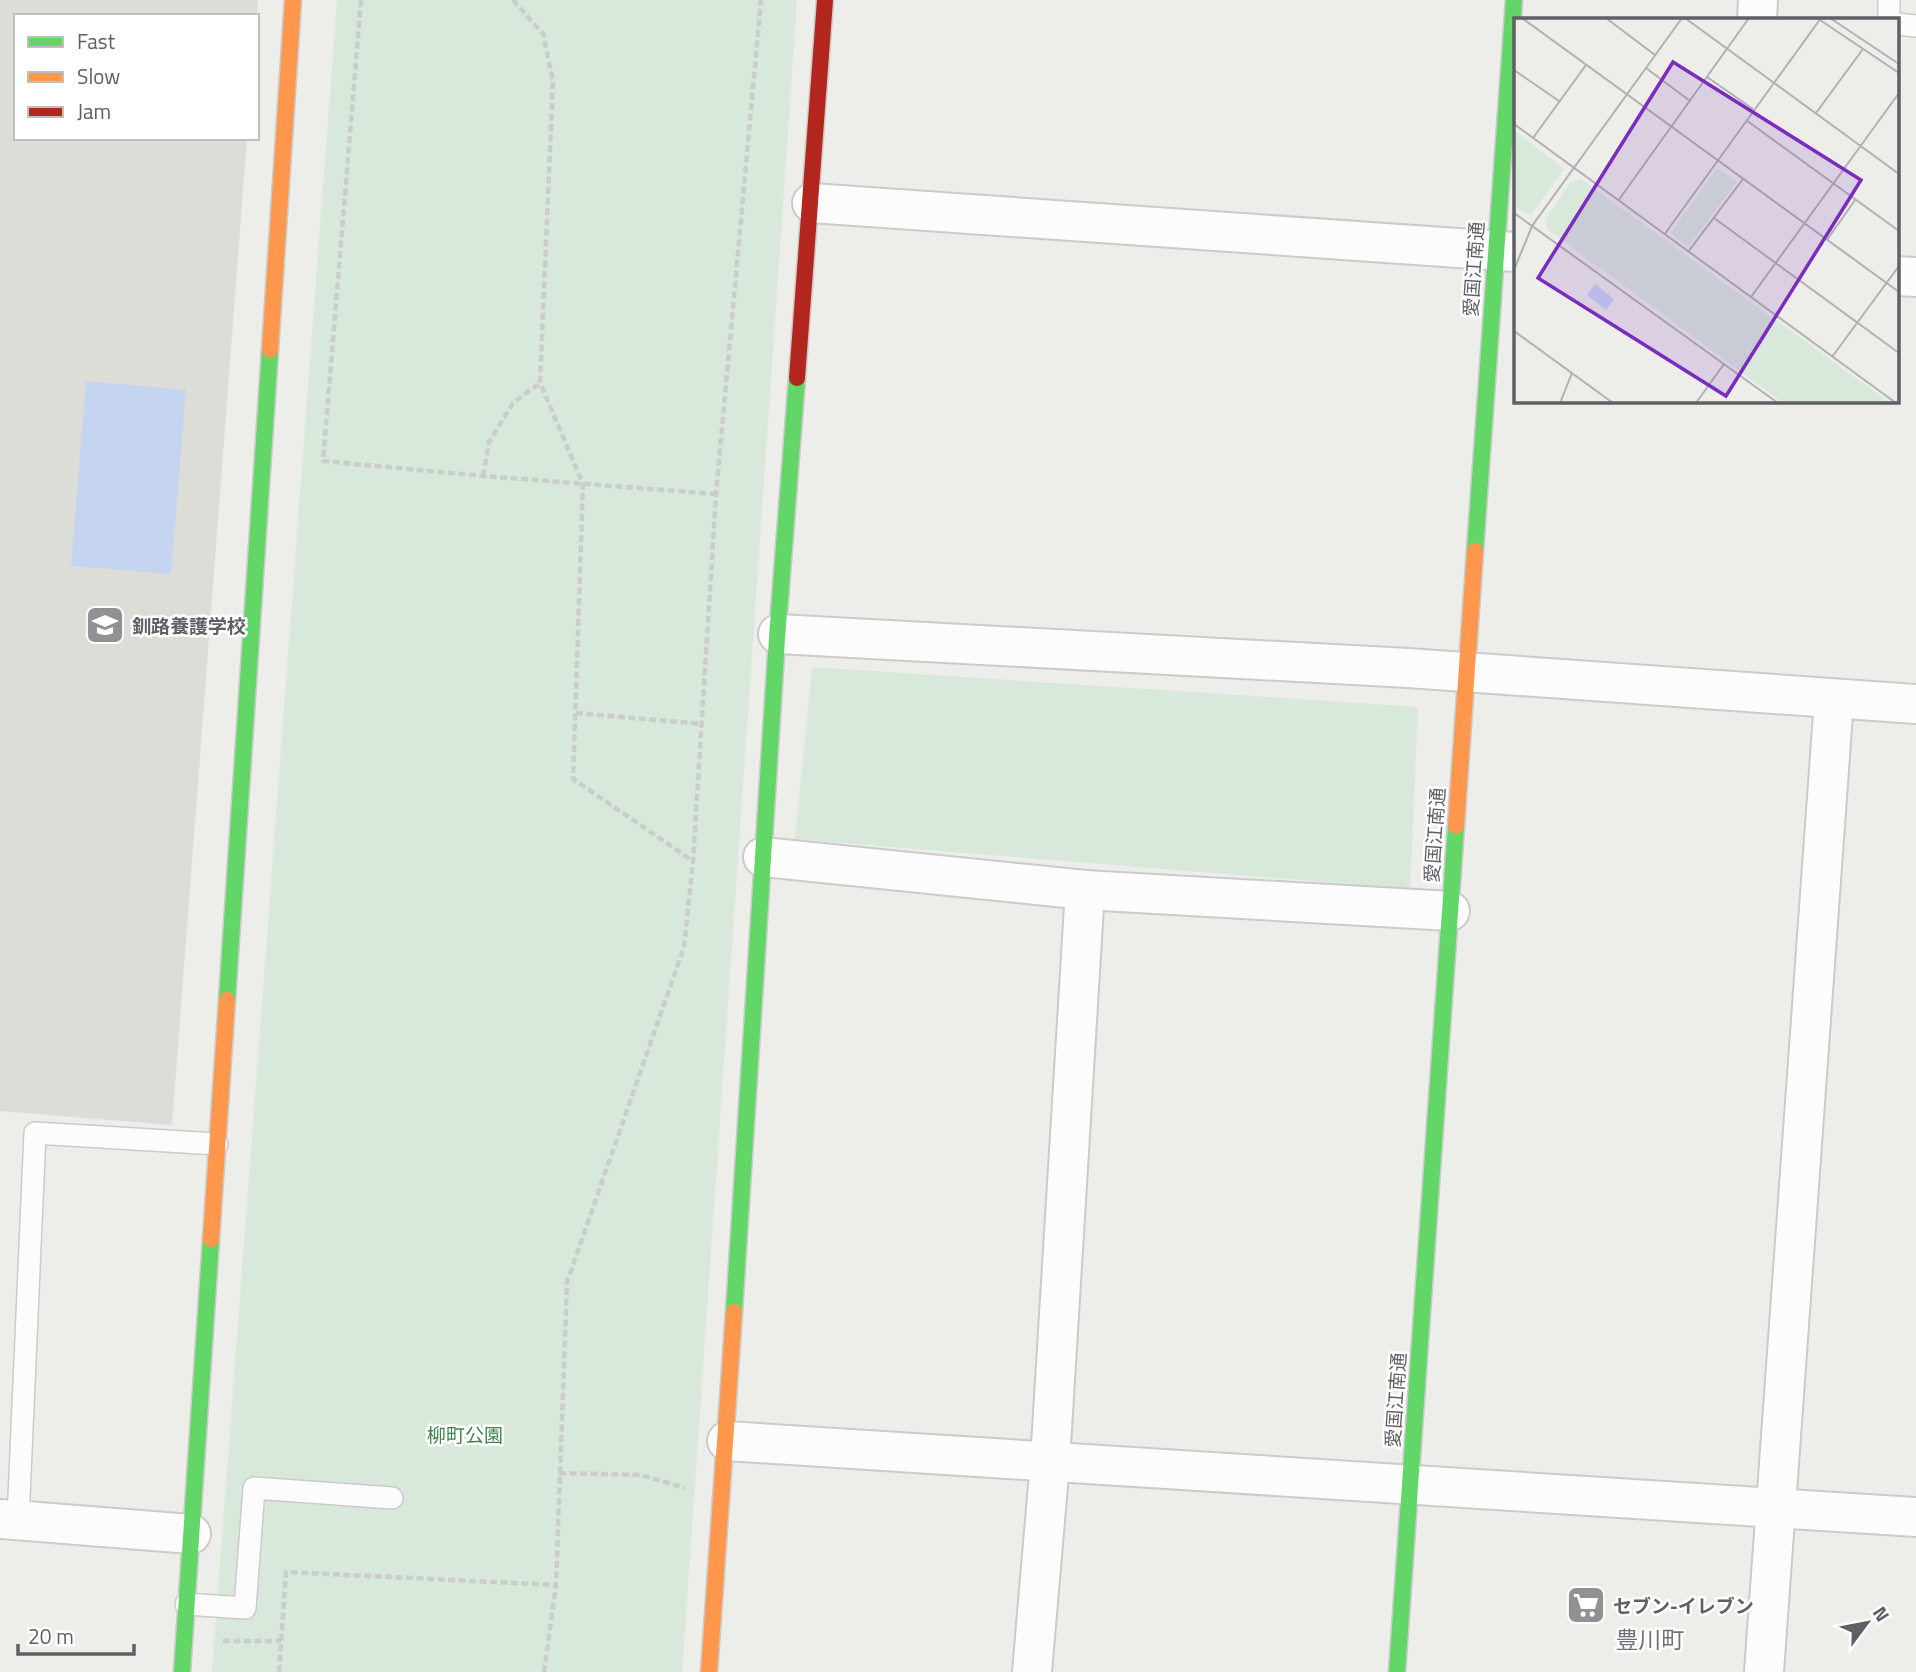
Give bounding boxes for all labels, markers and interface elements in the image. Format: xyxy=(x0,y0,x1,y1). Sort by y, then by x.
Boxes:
legend xyxy=(14,14,259,140)
inset map xyxy=(1514,18,1898,402)
text: Fast xyxy=(77,25,116,57)
text: Slow xyxy=(77,60,120,92)
text: Jam xyxy=(77,95,111,127)
street label: 愛国江南通 xyxy=(1455,221,1491,317)
school or university icon: 釧路養護学校 xyxy=(84,604,126,646)
place label: 釧路養護学校 xyxy=(132,611,246,640)
street label: 愛国江南通 xyxy=(1416,787,1452,883)
street label: 愛国江南通 xyxy=(1377,1352,1413,1448)
park label: 柳町公園 xyxy=(427,1420,503,1449)
supermarket icon: セブン-イレブン xyxy=(1565,1584,1607,1626)
north arrow xyxy=(1832,1588,1902,1658)
place label: セブン-イレブン xyxy=(1613,1591,1754,1620)
text: N xyxy=(1866,1600,1898,1627)
scale bar xyxy=(18,1612,133,1656)
text: 20 m xyxy=(28,1620,74,1652)
district label: 豊川町 xyxy=(1616,1622,1685,1657)

